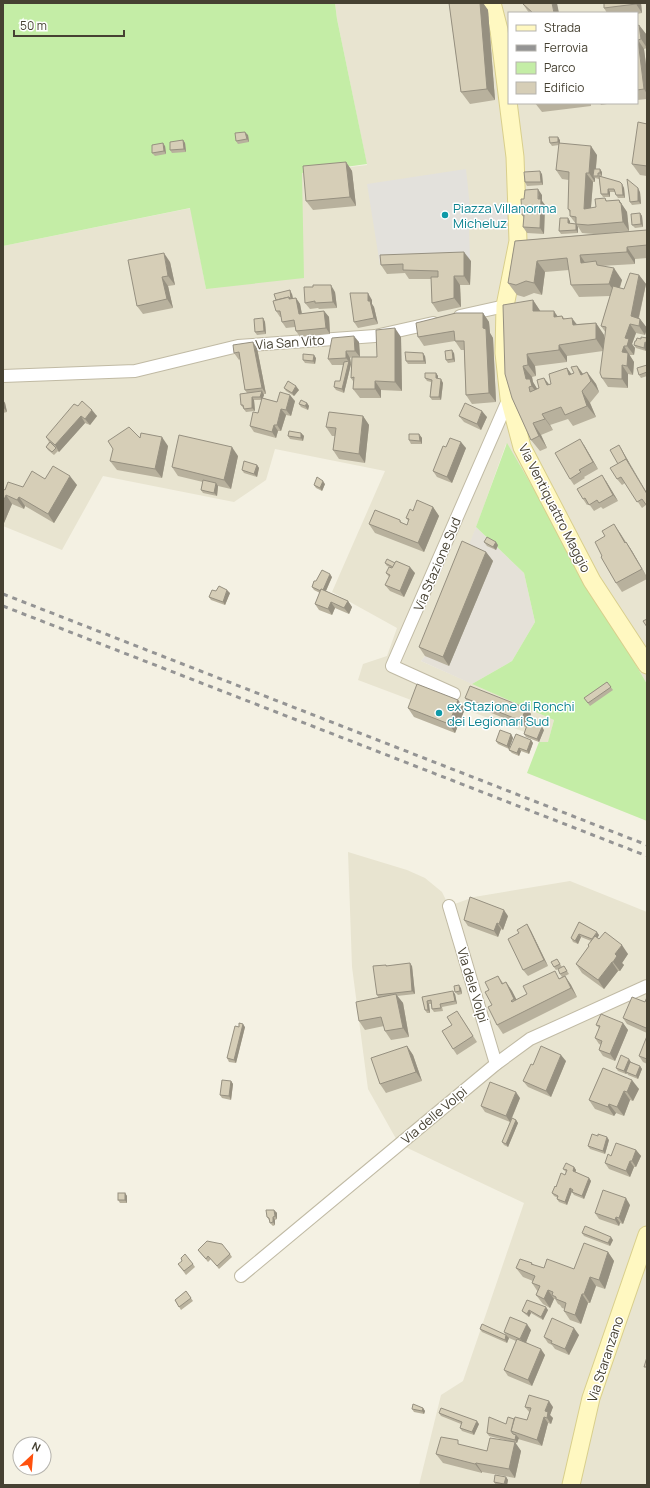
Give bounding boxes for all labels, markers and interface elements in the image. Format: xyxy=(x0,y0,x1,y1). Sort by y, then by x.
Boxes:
scale bar xyxy=(14,12,124,38)
legend xyxy=(508,12,638,104)
text: 50 m xyxy=(20,17,47,34)
text: Strada xyxy=(544,19,581,36)
text: Ferrovia xyxy=(544,39,588,56)
text: Parco xyxy=(544,59,575,76)
text: Edificio xyxy=(544,79,584,96)
place label: Piazza Villanorma Micheluz xyxy=(453,199,557,232)
marker: Piazza Villanorma Micheluz xyxy=(440,210,450,220)
street label: Via San Vito xyxy=(255,331,325,353)
street label: Via Ventiquattro Maggio xyxy=(515,441,595,576)
street label: Via Stazione Sud xyxy=(409,515,465,613)
place label: ex Stazione di Ronchi dei Legionari Sud xyxy=(447,697,575,730)
marker: ex Stazione di Ronchi dei Legionari Sud xyxy=(434,708,444,718)
street label: Via dele Volpi xyxy=(453,945,493,1025)
street label: Via delle Volpi xyxy=(397,1082,471,1148)
street label: Via Staranzano xyxy=(583,1313,627,1404)
north arrow xyxy=(12,1436,52,1476)
text: N xyxy=(30,1438,44,1455)

